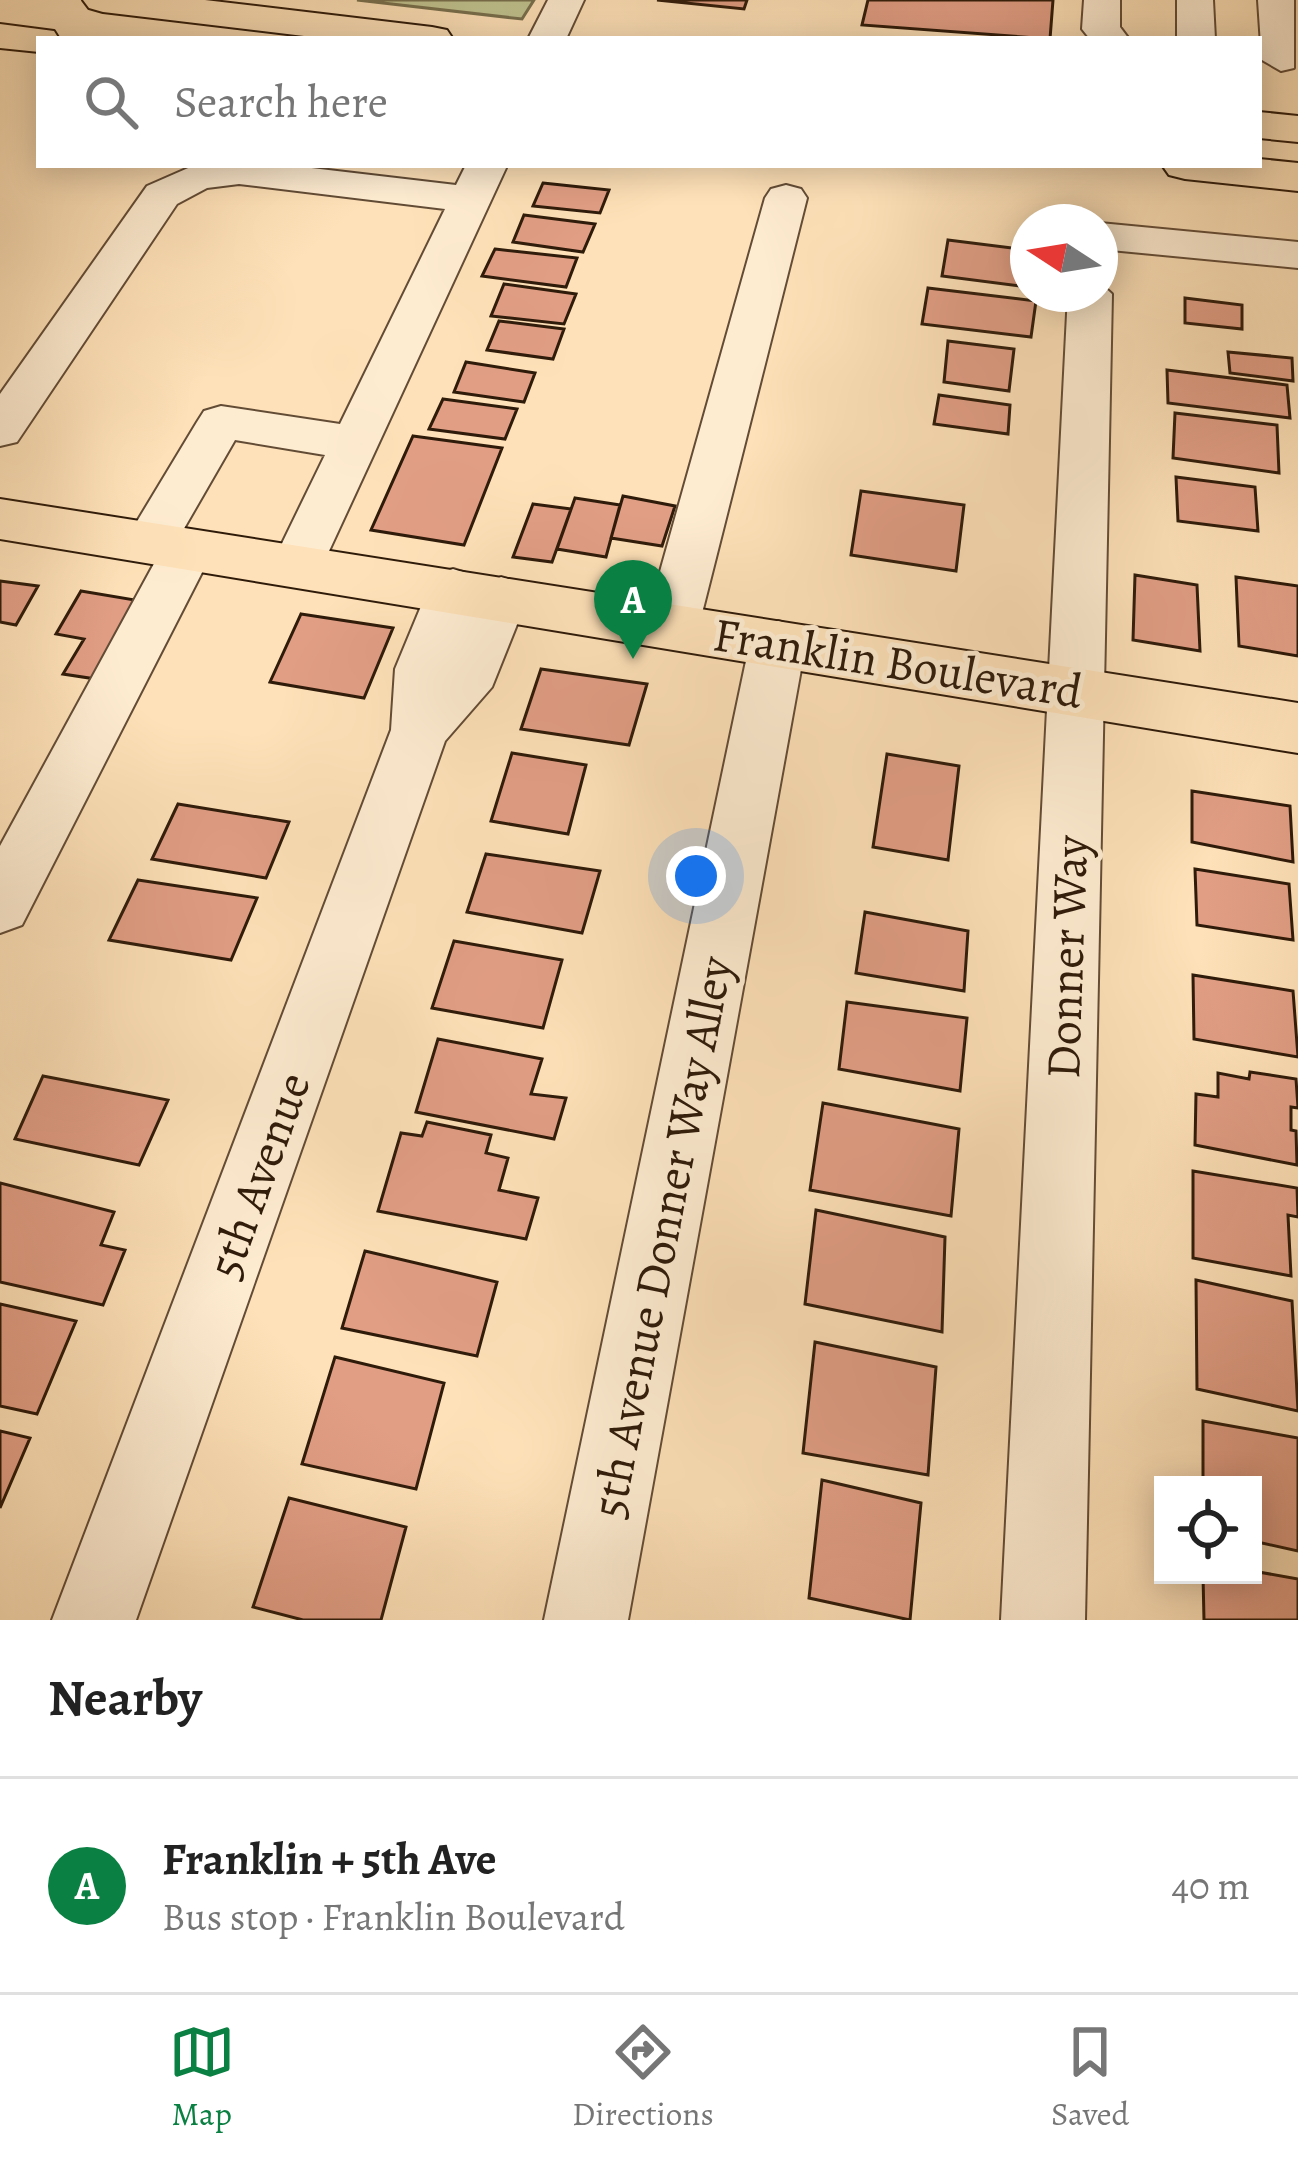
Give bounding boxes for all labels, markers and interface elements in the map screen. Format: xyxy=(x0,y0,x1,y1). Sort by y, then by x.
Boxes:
search box xyxy=(36,36,1262,168)
icon: search xyxy=(78,69,144,135)
text: Search here xyxy=(174,71,388,133)
north arrow xyxy=(1010,204,1118,312)
pin: A xyxy=(594,560,672,659)
street label: Franklin Boulevard xyxy=(708,601,1087,725)
street label: Donner Way xyxy=(1030,834,1104,1080)
your location xyxy=(666,846,726,906)
street label: 5th Avenue Donner Way Alley xyxy=(575,950,749,1523)
street label: 5th Avenue xyxy=(191,1063,327,1287)
map controls xyxy=(1154,1476,1262,1584)
button: locate xyxy=(1154,1476,1262,1584)
text: Nearby xyxy=(48,1663,202,1733)
text: Franklin + 5th Ave xyxy=(162,1828,497,1890)
text: A xyxy=(75,1859,99,1912)
text: 40 m xyxy=(1171,1859,1250,1912)
text: Bus stop · Franklin Boulevard xyxy=(162,1890,625,1943)
tab: Map xyxy=(169,2019,235,2136)
tab: Directions xyxy=(572,2019,714,2136)
tab: Saved xyxy=(1051,2019,1129,2136)

